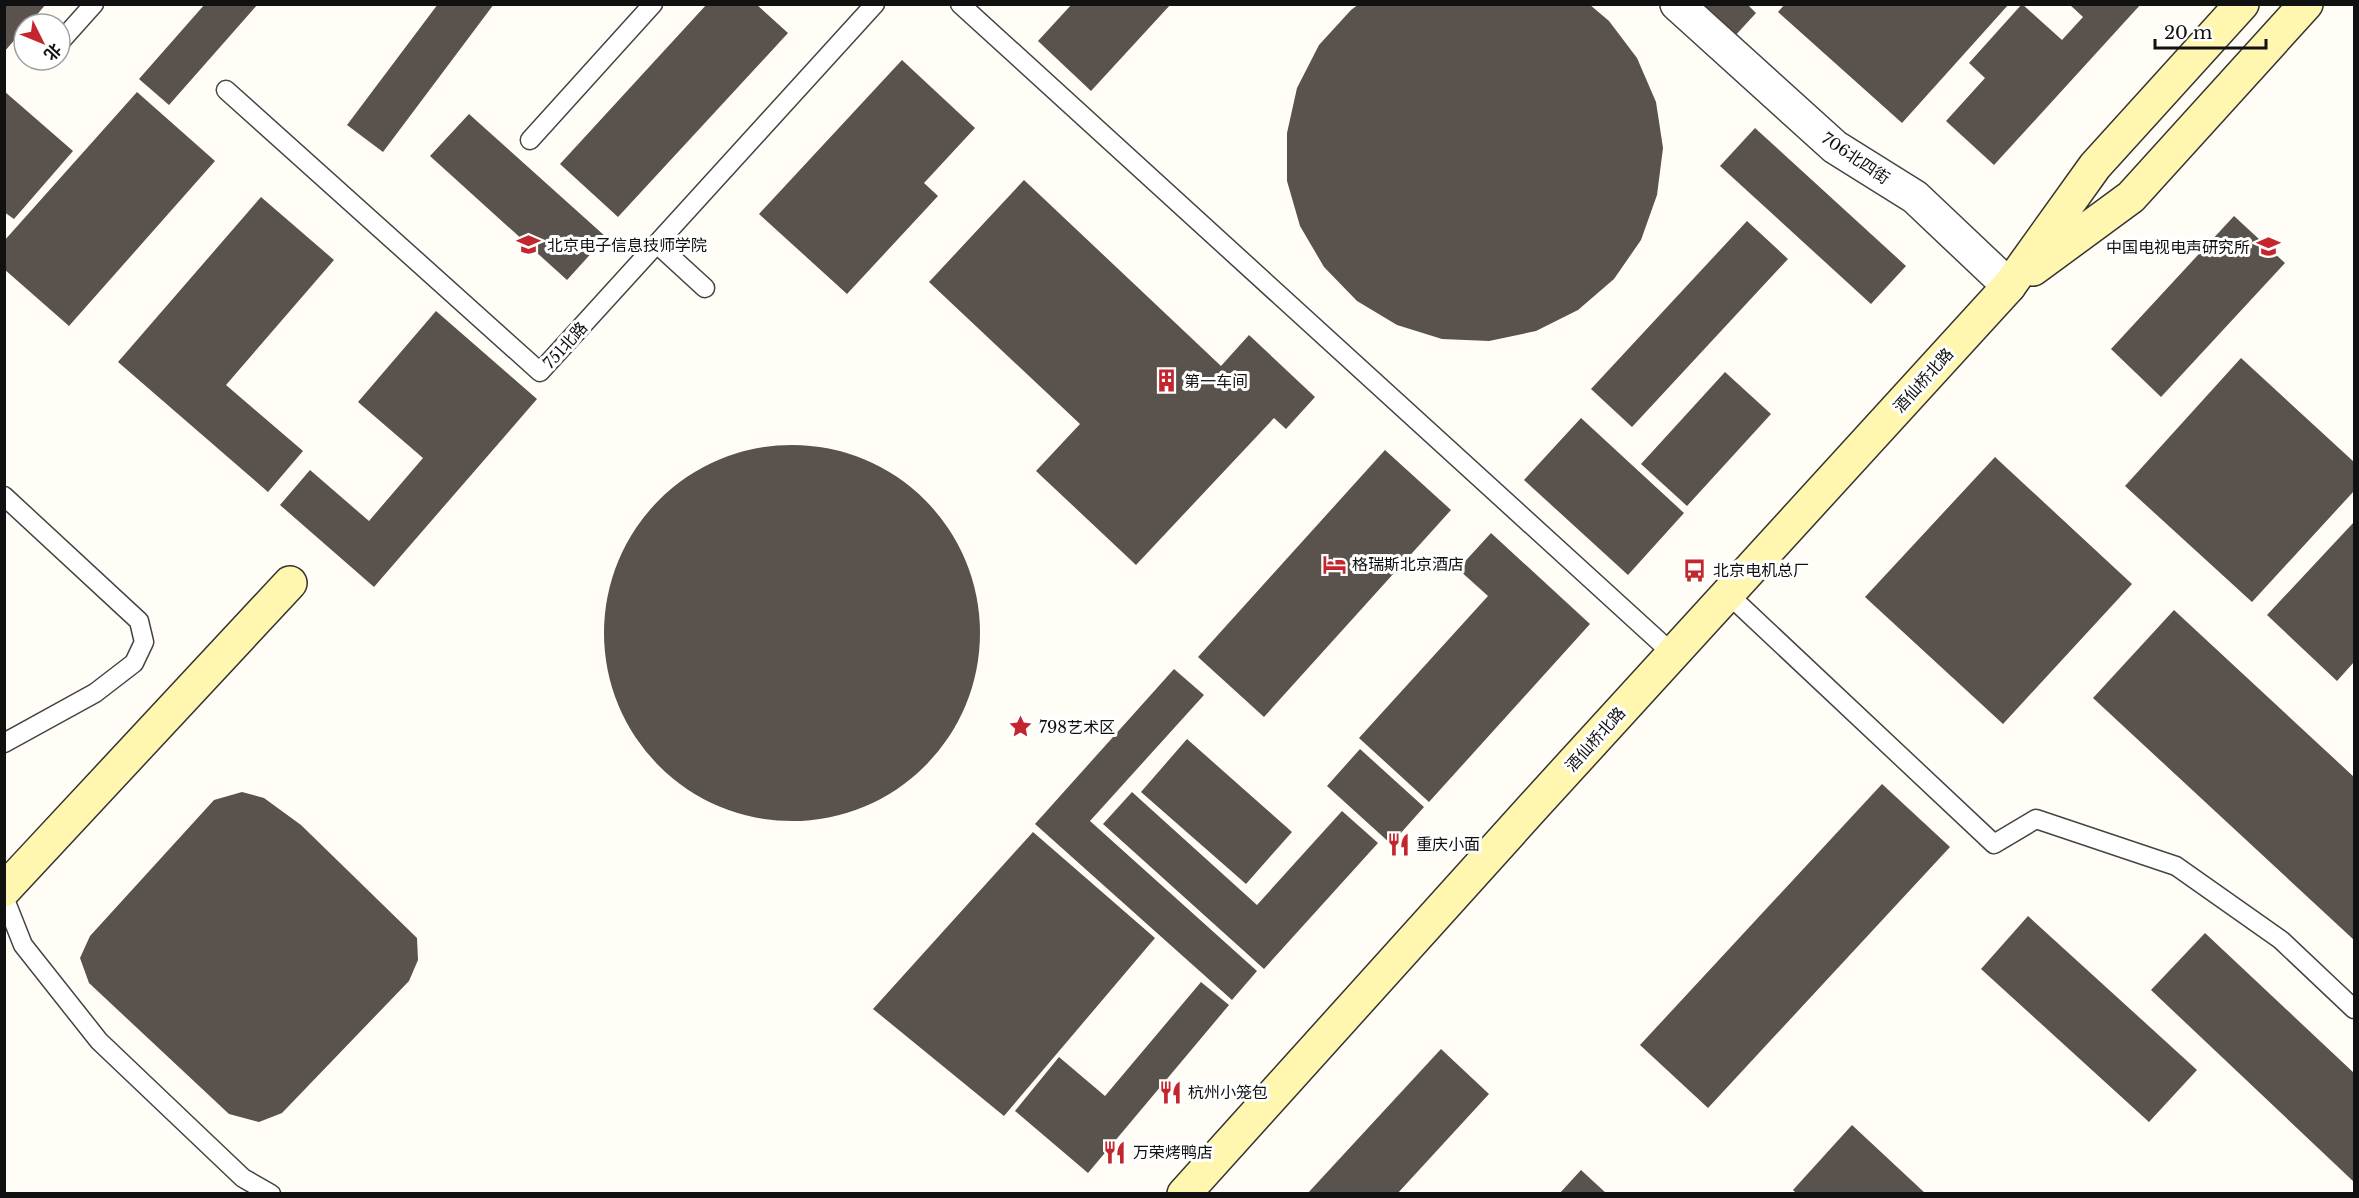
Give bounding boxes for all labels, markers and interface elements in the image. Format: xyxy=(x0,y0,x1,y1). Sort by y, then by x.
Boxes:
north arrow xyxy=(12,12,72,72)
scale bar xyxy=(2155,12,2266,50)
text: 20 m xyxy=(2164,22,2212,44)
text: 北 xyxy=(40,40,66,65)
street label: 706北四街 xyxy=(1818,128,1894,188)
school or university icon: 北京电子信息技师学院 xyxy=(516,232,542,258)
school or university icon: 中国电视电声研究所 xyxy=(2255,234,2281,260)
place label: 北京电子信息技师学院 xyxy=(547,235,707,255)
place label: 中国电视电声研究所 xyxy=(2106,237,2250,257)
street label: 751北路 xyxy=(539,317,591,373)
street label: 酒仙桥北路 xyxy=(1889,344,1957,416)
building icon: 第一车间 xyxy=(1153,368,1179,394)
place label: 第一车间 xyxy=(1184,371,1248,391)
hotel icon: 格瑞斯北京酒店 xyxy=(1321,551,1347,577)
place label: 格瑞斯北京酒店 xyxy=(1352,554,1464,574)
bus stop icon: 北京电机总厂 xyxy=(1682,557,1708,583)
place label: 北京电机总厂 xyxy=(1713,560,1809,580)
street label: 酒仙桥北路 xyxy=(1561,703,1629,775)
place icon: 798艺术区 xyxy=(1008,714,1034,740)
place label: 798艺术区 xyxy=(1039,717,1115,737)
restaurant icon: 重庆小面 xyxy=(1385,831,1411,857)
place label: 重庆小面 xyxy=(1416,834,1480,854)
restaurant icon: 杭州小笼包 xyxy=(1157,1079,1183,1105)
place label: 杭州小笼包 xyxy=(1188,1082,1268,1102)
restaurant icon: 万荣烤鸭店 xyxy=(1102,1139,1128,1165)
place label: 万荣烤鸭店 xyxy=(1133,1142,1213,1162)

